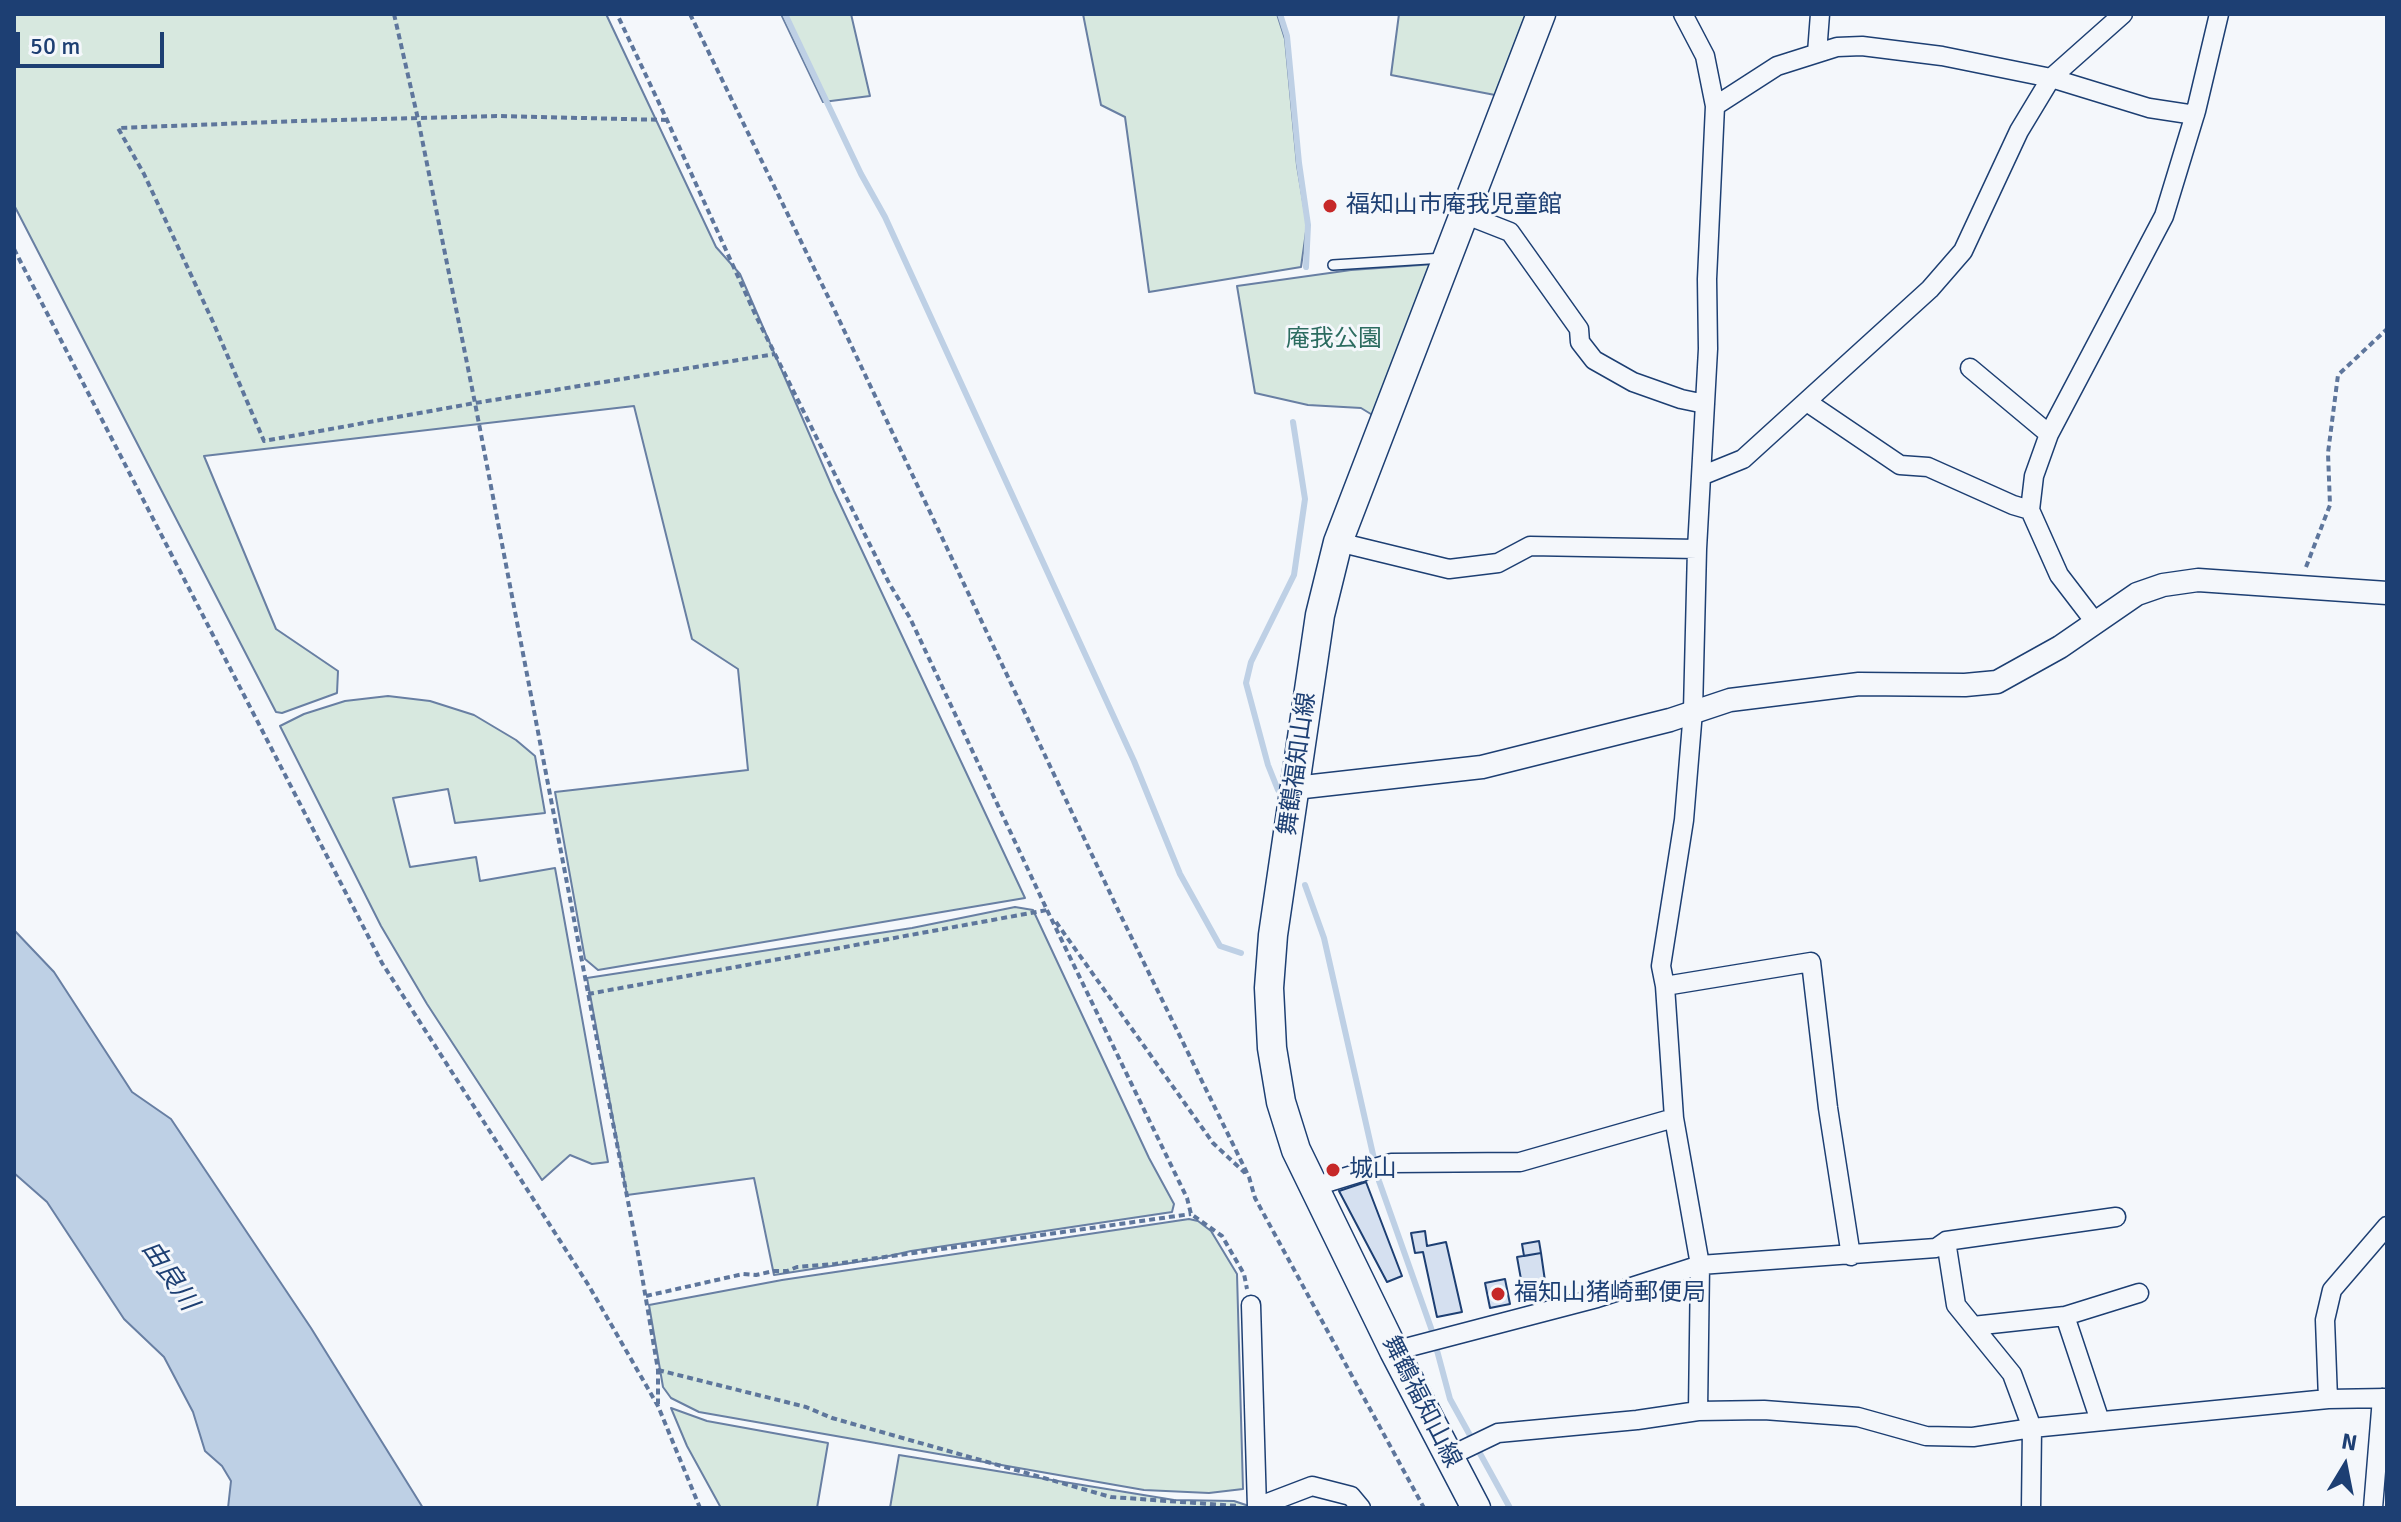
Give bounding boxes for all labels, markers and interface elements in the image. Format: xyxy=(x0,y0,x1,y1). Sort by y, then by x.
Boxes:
scale bar xyxy=(20,16,168,66)
text: 50 m xyxy=(30,31,80,61)
place label: 福知山市庵我児童館 xyxy=(1346,192,1562,220)
marker: 福知山市庵我児童館 xyxy=(1321,197,1339,215)
park label: 庵我公園 xyxy=(1286,326,1382,354)
street label: 舞鶴福知山線 xyxy=(1274,691,1322,837)
place label: 城山 xyxy=(1349,1156,1397,1184)
marker: 城山 xyxy=(1324,1161,1342,1179)
water label: 由良川 xyxy=(134,1235,204,1317)
place label: 福知山猪崎郵便局 xyxy=(1514,1280,1706,1308)
marker: 福知山猪崎郵便局 xyxy=(1489,1285,1507,1303)
street label: 舞鶴福知山線 xyxy=(1375,1331,1467,1473)
north arrow xyxy=(2305,1426,2385,1506)
text: N xyxy=(2339,1427,2359,1456)

